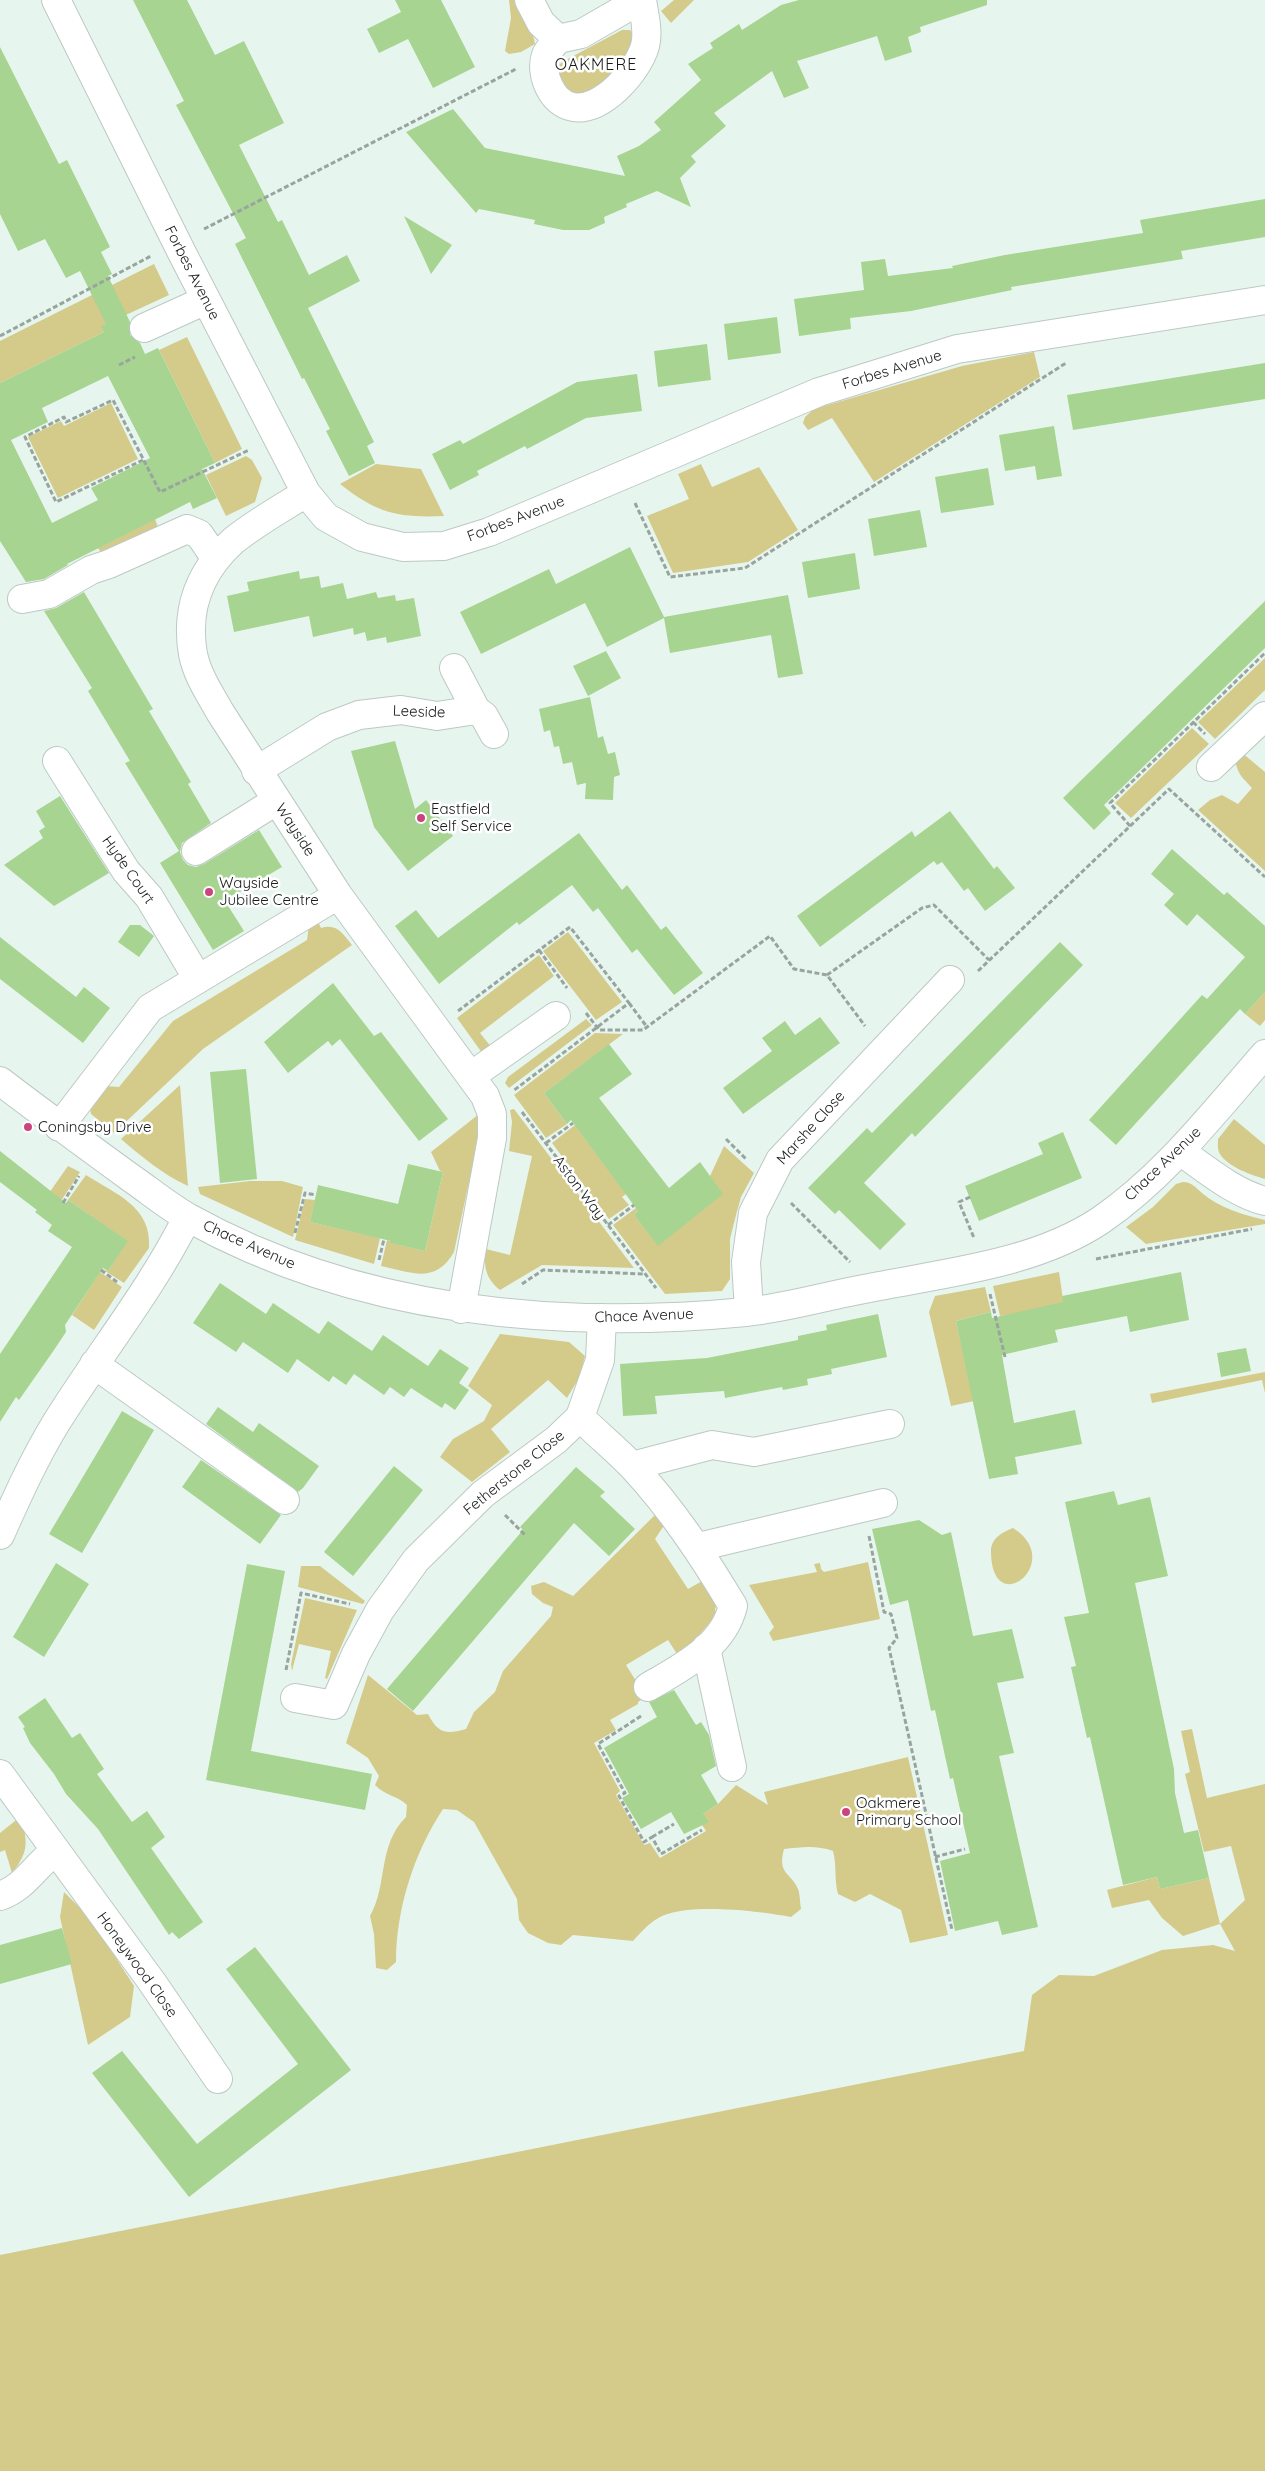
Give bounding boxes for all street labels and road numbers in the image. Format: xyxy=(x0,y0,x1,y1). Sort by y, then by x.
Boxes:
street label: Forbes Avenue xyxy=(161,223,223,323)
street label: Forbes Avenue xyxy=(840,346,944,394)
street label: Forbes Avenue xyxy=(465,492,567,546)
street label: Leeside xyxy=(392,702,446,722)
street label: Wayside xyxy=(271,800,319,860)
street label: Hyde Court xyxy=(98,832,158,908)
street label: Marshe Close xyxy=(773,1087,849,1169)
street label: Chace Avenue xyxy=(1121,1123,1205,1205)
street label: Aston Way xyxy=(549,1152,609,1224)
street label: Chace Avenue xyxy=(200,1217,298,1273)
street label: Chace Avenue xyxy=(594,1305,694,1327)
street label: Fetherstone Close xyxy=(460,1427,568,1519)
street label: Honeywood Close xyxy=(93,1909,181,2021)

